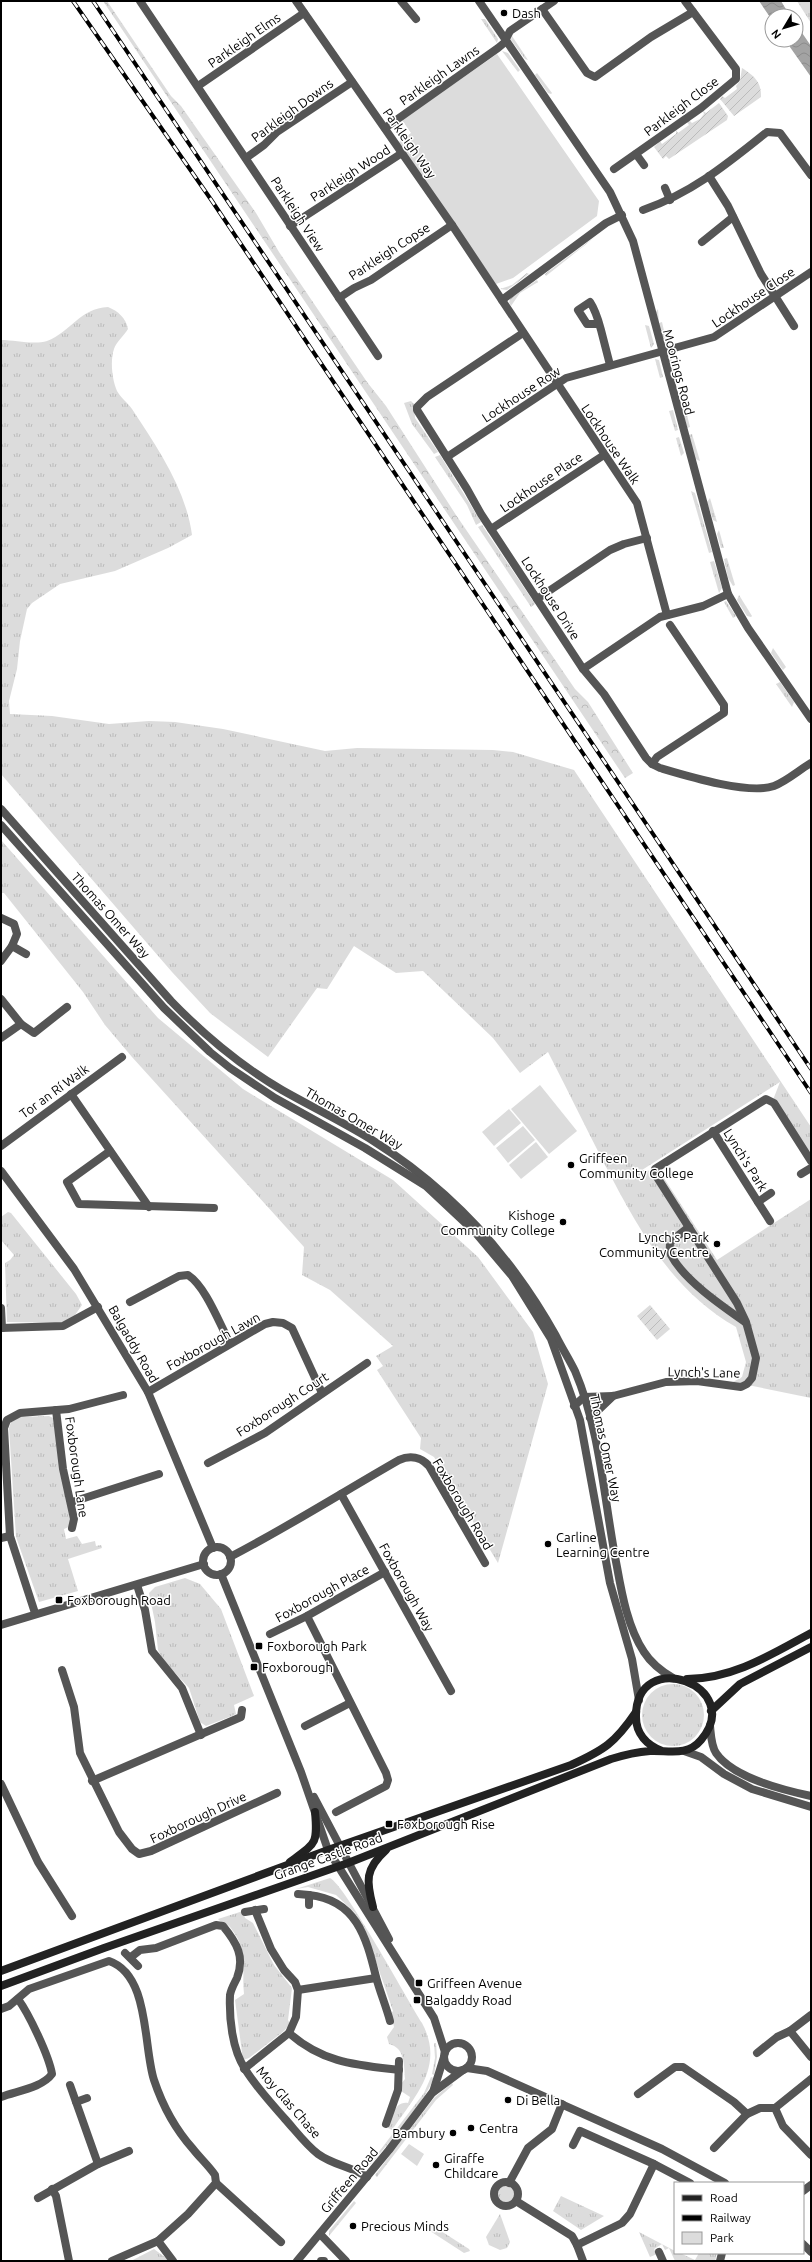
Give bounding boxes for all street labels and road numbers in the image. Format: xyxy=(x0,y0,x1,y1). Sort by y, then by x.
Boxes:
street label: Parkleigh Elms xyxy=(205,10,283,70)
street label: Parkleigh Lawns xyxy=(397,42,482,108)
street label: Parkleigh Close xyxy=(641,74,721,138)
street label: Parkleigh Downs xyxy=(248,76,336,144)
street label: Parkleigh Way xyxy=(381,105,439,181)
street label: Parkleigh Wood xyxy=(308,142,392,204)
street label: Parkleigh View xyxy=(269,174,327,254)
street label: Parkleigh Copse xyxy=(346,220,432,282)
street label: Lockhouse Close xyxy=(709,264,797,330)
street label: Moorings Road xyxy=(661,328,697,416)
street label: Lockhouse Row xyxy=(479,363,563,425)
street label: Lockhouse Walk xyxy=(579,401,643,487)
street label: Lockhouse Place xyxy=(497,449,585,515)
street label: Lockhouse Drive xyxy=(519,554,583,642)
street label: Thomas Omer Way xyxy=(69,869,153,961)
street label: Tor an Rí Walk xyxy=(17,1061,92,1121)
street label: Thomas Omer Way xyxy=(303,1084,405,1152)
street label: Lynch's Park xyxy=(721,1126,771,1194)
street label: Balgaddy Road xyxy=(106,1303,162,1385)
street label: Foxborough Lawn xyxy=(164,1309,262,1373)
street label: Lynch's Lane xyxy=(667,1364,741,1380)
street label: Foxborough Court xyxy=(233,1369,331,1439)
street label: Thomas Omer Way xyxy=(588,1393,624,1503)
street label: Foxborough Lane xyxy=(63,1416,91,1518)
street label: Foxborough Road xyxy=(430,1456,496,1552)
street label: Foxborough Way xyxy=(377,1540,437,1634)
street label: Foxborough Place xyxy=(273,1561,371,1625)
street label: Foxborough Drive xyxy=(148,1789,248,1845)
street label: Grange Castle Road xyxy=(272,1830,384,1882)
street label: Moy Glas Chase xyxy=(254,2063,324,2141)
street label: Griffeen Road xyxy=(317,2144,381,2216)

